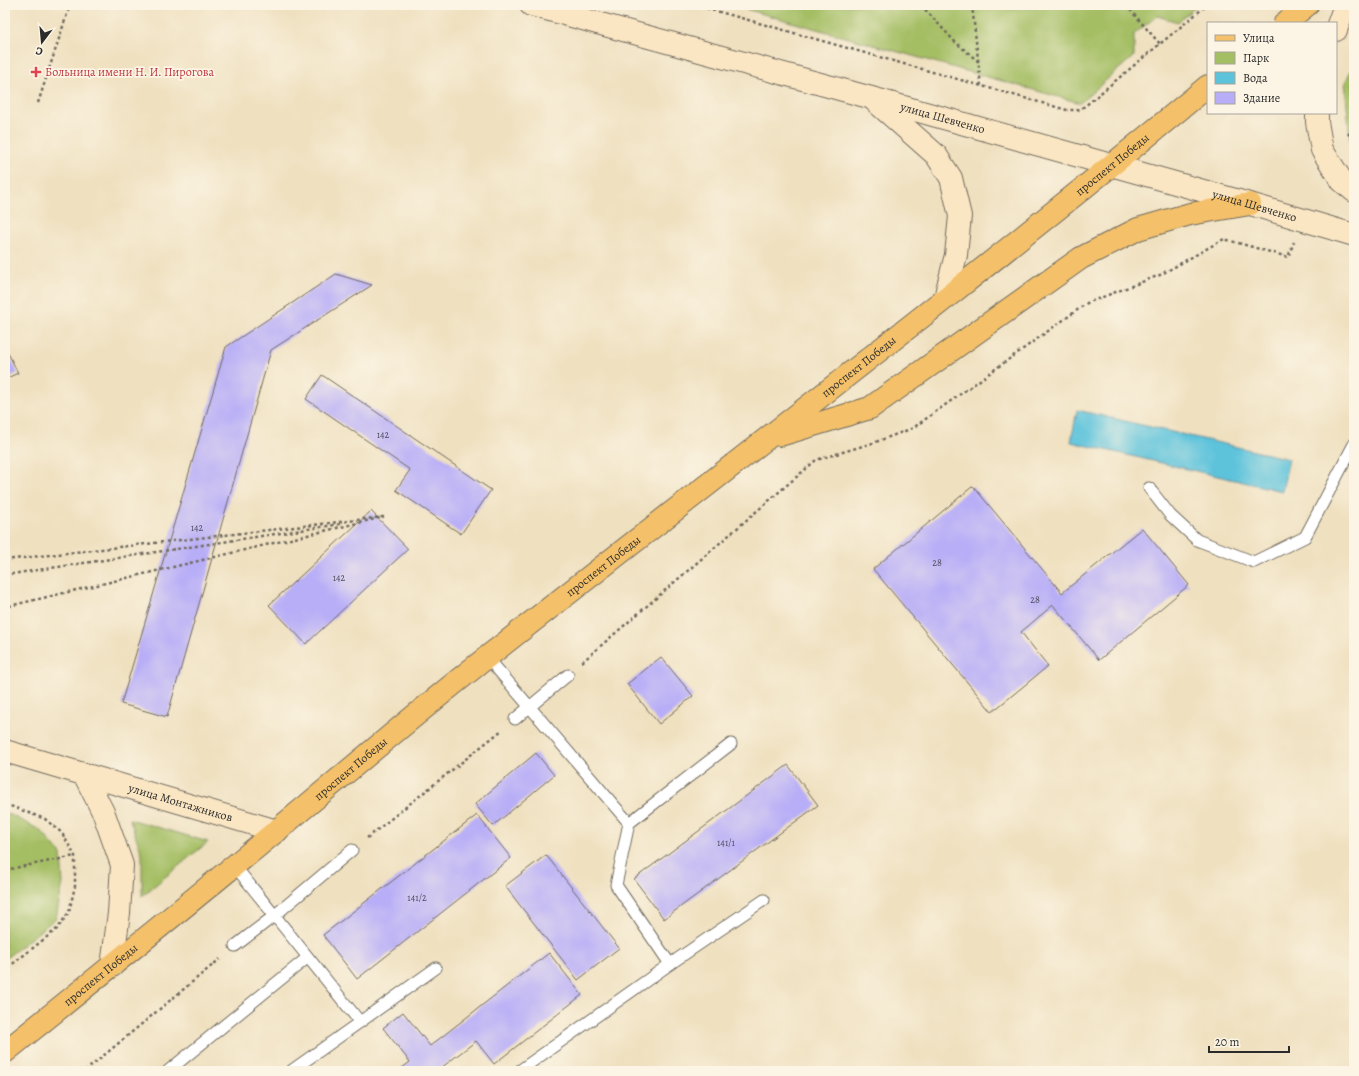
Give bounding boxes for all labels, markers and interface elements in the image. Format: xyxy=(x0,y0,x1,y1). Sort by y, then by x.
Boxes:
north arrow xyxy=(22,22,62,62)
legend xyxy=(1207,22,1337,114)
text: Улица xyxy=(1243,30,1275,46)
text: С xyxy=(34,43,45,59)
text: Парк xyxy=(1243,50,1269,66)
place label: Больница имени Н. И. Пирогова xyxy=(45,64,215,80)
marker: Больница имени Н. И. Пирогова xyxy=(30,66,42,78)
text: Вода xyxy=(1243,70,1268,86)
text: Здание xyxy=(1243,90,1280,106)
street label: улица Шевченко xyxy=(898,98,987,137)
street label: проспект Победы xyxy=(1072,130,1152,199)
street label: улица Шевченко xyxy=(1210,186,1299,226)
street label: проспект Победы xyxy=(818,332,899,401)
house number: 142 xyxy=(377,428,390,441)
house number: 142 xyxy=(191,521,204,534)
street label: проспект Победы xyxy=(563,532,644,600)
house number: 28 xyxy=(932,556,942,569)
house number: 142 xyxy=(333,571,346,584)
house number: 28 xyxy=(1030,593,1040,606)
street label: проспект Победы xyxy=(311,734,391,804)
street label: улица Монтажников xyxy=(126,779,235,826)
house number: 141/1 xyxy=(717,836,736,849)
house number: 141/2 xyxy=(407,891,427,904)
street label: проспект Победы xyxy=(60,940,141,1010)
scale bar xyxy=(1209,1028,1289,1054)
text: 20 m xyxy=(1215,1034,1239,1050)

